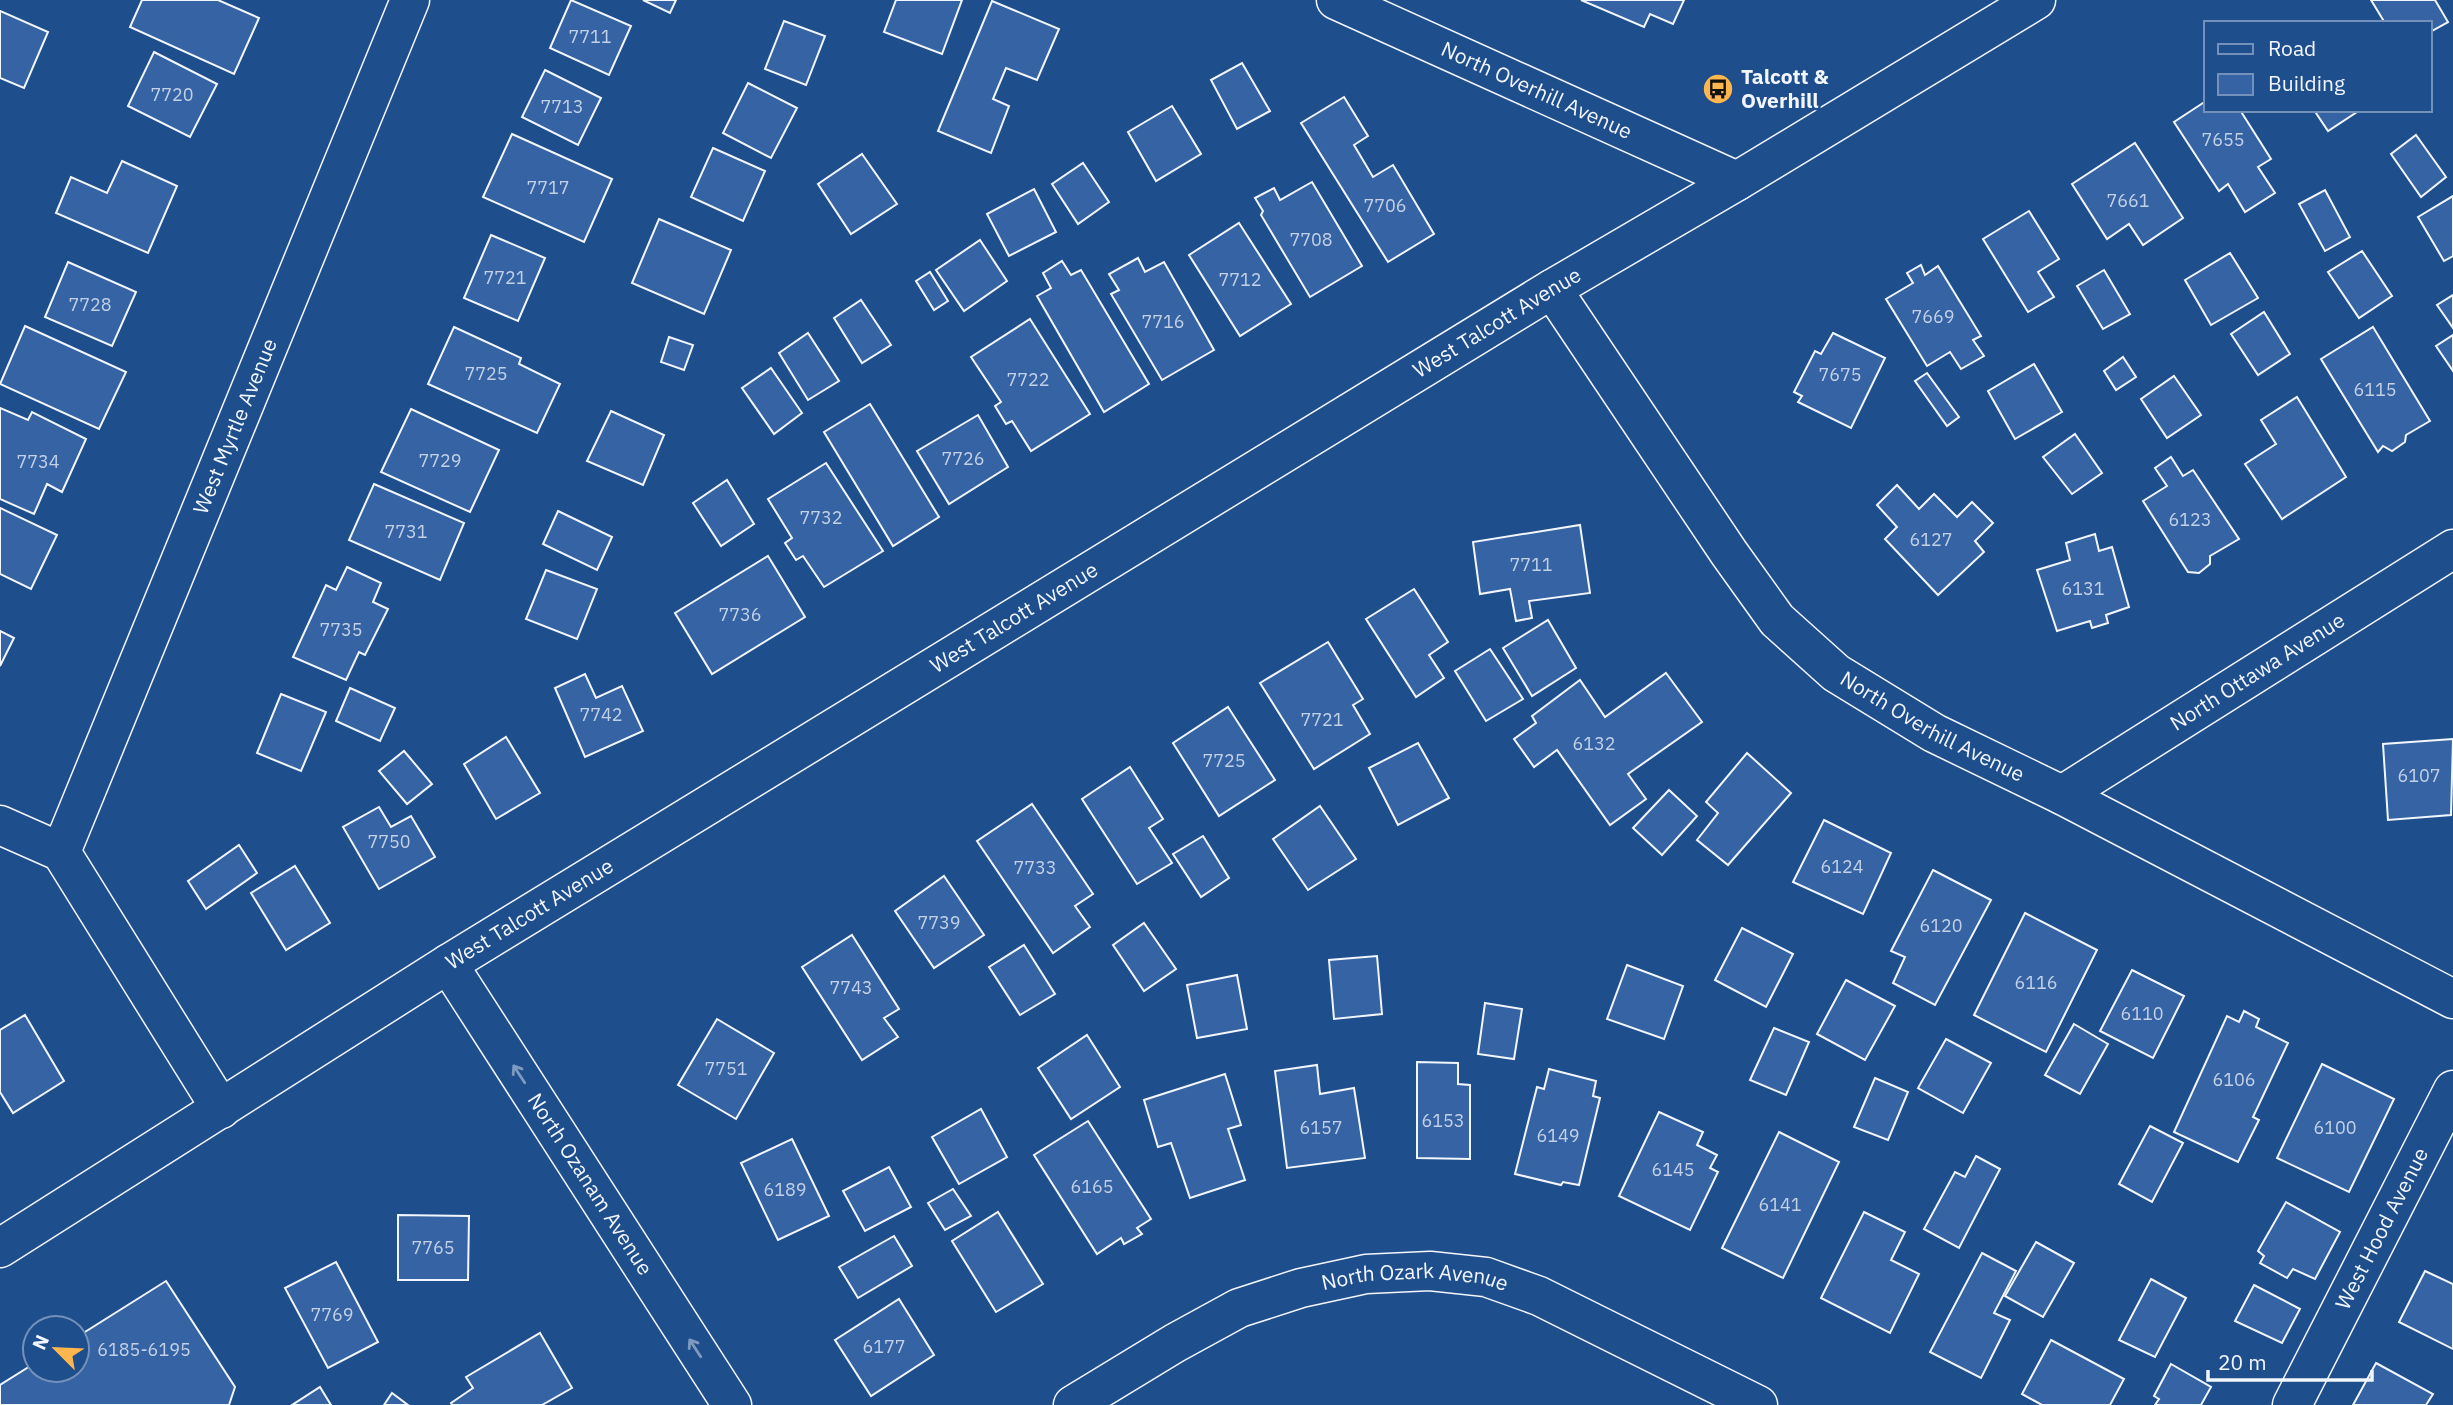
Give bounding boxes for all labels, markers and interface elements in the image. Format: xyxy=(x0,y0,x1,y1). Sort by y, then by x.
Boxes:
legend xyxy=(2204,21,2432,112)
house number: 7711 xyxy=(568,25,612,48)
street label: North Overhill Avenue xyxy=(1437,34,1637,145)
text: Road xyxy=(2268,34,2316,62)
place label: Talcott & Overhill xyxy=(1741,62,1830,114)
text: Building xyxy=(2268,69,2345,97)
bus stop icon: Talcott & Overhill xyxy=(1701,72,1735,106)
house number: 7720 xyxy=(150,83,194,106)
house number: 7713 xyxy=(540,95,584,118)
house number: 7655 xyxy=(2201,128,2245,151)
house number: 7717 xyxy=(526,176,570,199)
house number: 7661 xyxy=(2106,189,2150,212)
house number: 7706 xyxy=(1363,194,1407,217)
house number: 7708 xyxy=(1289,228,1333,251)
street label: West Talcott Avenue xyxy=(1407,260,1586,384)
house number: 7721 xyxy=(483,266,527,289)
house number: 7712 xyxy=(1218,268,1262,291)
house number: 7728 xyxy=(68,293,112,316)
house number: 7669 xyxy=(1911,305,1955,328)
house number: 7716 xyxy=(1141,310,1185,333)
street label: West Myrtle Avenue xyxy=(186,334,283,518)
house number: 7725 xyxy=(464,362,508,385)
house number: 7675 xyxy=(1818,363,1862,386)
house number: 7722 xyxy=(1006,368,1050,391)
house number: 6115 xyxy=(2353,378,2397,401)
house number: 7726 xyxy=(941,447,985,470)
house number: 7729 xyxy=(418,449,462,472)
house number: 7734 xyxy=(16,450,60,473)
house number: 7732 xyxy=(799,506,843,529)
house number: 6123 xyxy=(2168,508,2212,531)
house number: 7731 xyxy=(384,520,428,543)
house number: 6127 xyxy=(1909,528,1953,551)
house number: 7711 xyxy=(1509,553,1553,576)
street label: West Talcott Avenue xyxy=(925,555,1103,679)
house number: 6131 xyxy=(2061,577,2105,600)
house number: 7736 xyxy=(718,603,762,626)
street label: North Ottawa Avenue xyxy=(2164,606,2350,737)
house number: 7735 xyxy=(319,618,363,641)
street label: North Overhill Avenue xyxy=(1835,664,2029,788)
house number: 7742 xyxy=(579,703,623,726)
house number: 7721 xyxy=(1300,708,1344,731)
house number: 6132 xyxy=(1572,732,1616,755)
house number: 7725 xyxy=(1202,749,1246,772)
house number: 6107 xyxy=(2397,764,2441,787)
house number: 7750 xyxy=(367,830,411,853)
street label: West Talcott Avenue xyxy=(440,851,618,975)
house number: 6124 xyxy=(1820,855,1864,878)
house number: 7733 xyxy=(1013,856,1057,879)
house number: 7739 xyxy=(917,911,961,934)
house number: 6120 xyxy=(1919,914,1963,937)
house number: 6116 xyxy=(2014,971,2058,994)
house number: 7743 xyxy=(829,976,873,999)
house number: 6110 xyxy=(2120,1002,2164,1025)
house number: 7751 xyxy=(704,1057,748,1080)
one-way arrow xyxy=(512,1065,526,1084)
house number: 6106 xyxy=(2212,1068,2256,1091)
street label: North Ozanam Avenue xyxy=(522,1087,660,1280)
house number: 6153 xyxy=(1421,1109,1465,1132)
house number: 6157 xyxy=(1299,1116,1343,1139)
house number: 6100 xyxy=(2313,1116,2357,1139)
house number: 6149 xyxy=(1536,1124,1580,1147)
street label: West Hood Avenue xyxy=(2328,1143,2434,1314)
house number: 6145 xyxy=(1651,1158,1695,1181)
house number: 6165 xyxy=(1070,1175,1114,1198)
house number: 6189 xyxy=(763,1178,807,1201)
house number: 6141 xyxy=(1758,1193,1802,1216)
house number: 7765 xyxy=(411,1236,455,1259)
street label: North Ozark Avenue xyxy=(1319,1256,1513,1297)
house number: 7769 xyxy=(310,1303,354,1326)
north arrow xyxy=(21,1314,91,1384)
text: N xyxy=(27,1331,54,1353)
house number: 6177 xyxy=(862,1335,906,1358)
house number: 6185-6195 xyxy=(97,1338,191,1361)
one-way arrow xyxy=(688,1338,702,1358)
scale bar xyxy=(2208,1338,2372,1382)
text: 20 m xyxy=(2218,1348,2267,1376)

